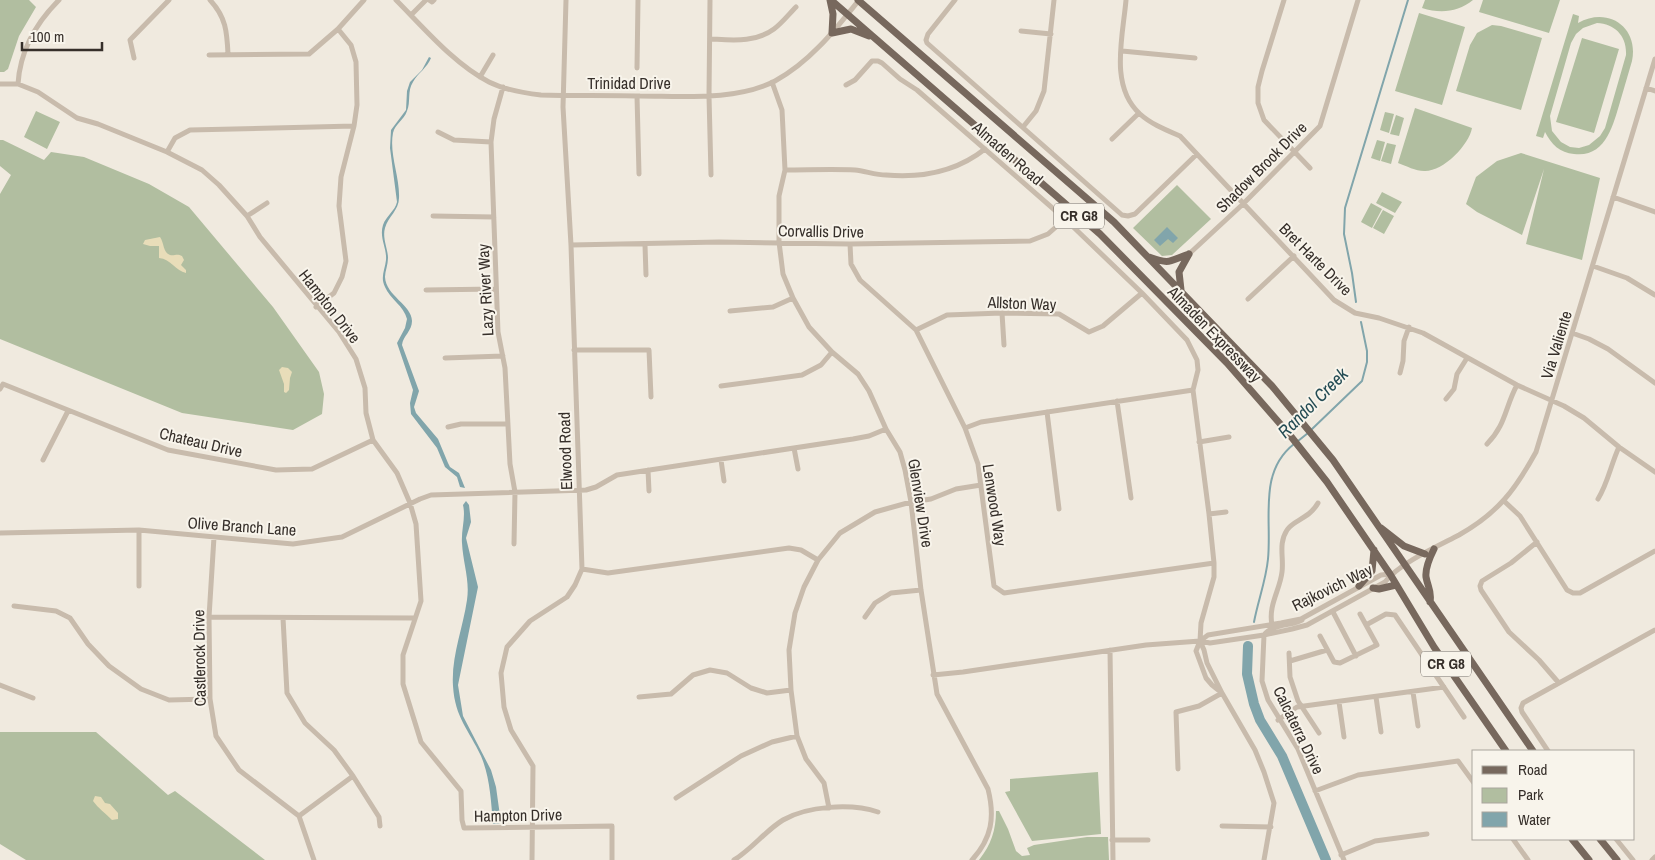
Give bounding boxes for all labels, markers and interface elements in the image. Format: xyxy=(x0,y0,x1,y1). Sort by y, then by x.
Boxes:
scale bar xyxy=(22,20,102,52)
text: 100 m xyxy=(30,26,64,47)
street label: Trinidad Drive xyxy=(587,72,671,94)
street label: Almaden Road xyxy=(967,116,1048,190)
street label: Shadow Brook Drive xyxy=(1211,117,1311,217)
road number: CR G8 xyxy=(1054,204,1104,228)
street label: Bret Harte Drive xyxy=(1275,218,1357,300)
street label: Corvallis Drive xyxy=(778,219,864,243)
street label: Lazy River Way xyxy=(472,243,498,337)
street label: Hampton Drive xyxy=(294,264,366,348)
street label: Almaden Expressway xyxy=(1163,280,1267,387)
street label: Allston Way xyxy=(986,291,1057,315)
street label: Via Valiente xyxy=(1535,308,1577,382)
water label: Randol Creek xyxy=(1272,361,1354,443)
street label: Elwood Road xyxy=(553,412,577,490)
street label: Chateau Drive xyxy=(157,422,245,462)
street label: Glenview Drive xyxy=(903,457,939,549)
street label: Lenwood Way xyxy=(978,462,1012,548)
street label: Olive Branch Lane xyxy=(187,511,297,541)
street label: Rajkovich Way xyxy=(1288,558,1376,616)
street label: Castlerock Drive xyxy=(187,609,211,707)
road number: CR G8 xyxy=(1421,652,1471,676)
street label: Calcaterra Drive xyxy=(1268,682,1330,778)
legend xyxy=(1472,750,1635,840)
text: Road xyxy=(1518,759,1547,780)
text: Park xyxy=(1518,784,1544,805)
street label: Hampton Drive xyxy=(474,803,562,827)
text: Water xyxy=(1518,809,1550,830)

